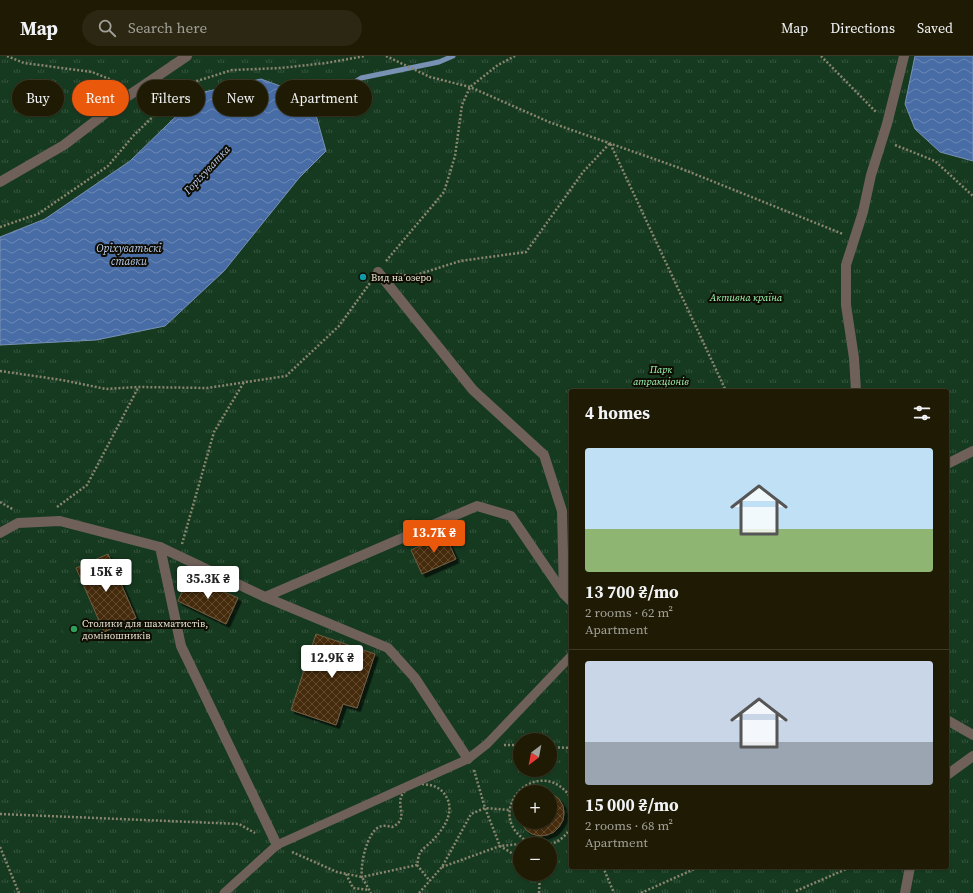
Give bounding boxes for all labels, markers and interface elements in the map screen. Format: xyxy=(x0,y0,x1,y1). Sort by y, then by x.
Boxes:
search box xyxy=(82,10,362,46)
text: Map xyxy=(20,15,58,41)
icon: search xyxy=(96,17,118,39)
text: Search here xyxy=(128,17,207,38)
text: Map xyxy=(781,18,808,38)
text: Directions xyxy=(830,18,895,38)
text: Saved xyxy=(917,18,953,38)
chip: Buy xyxy=(12,80,64,116)
chip: Rent xyxy=(72,80,129,116)
chip: Filters xyxy=(137,80,205,116)
chip: New xyxy=(213,80,268,116)
chip: Apartment xyxy=(276,80,372,116)
water label: Горіхуватка xyxy=(180,142,234,198)
water label: Оріхуватьскі ставки xyxy=(96,241,162,269)
place label: Вид на озеро xyxy=(371,271,432,284)
marker: Вид на озеро xyxy=(358,272,368,282)
park label: Активна країна xyxy=(709,291,783,304)
park label: Парк атракціонів xyxy=(633,363,689,388)
text: 4 homes xyxy=(585,401,650,425)
icon: filters xyxy=(911,402,933,424)
icon: home xyxy=(723,474,795,546)
pin: 13.7K ₴ xyxy=(397,520,471,554)
text: 13.7K ₴ xyxy=(412,524,456,541)
pin: 15K ₴ xyxy=(78,559,134,593)
text: 15K ₴ xyxy=(90,563,122,580)
pin: 35.3K ₴ xyxy=(171,566,245,600)
text: 35.3K ₴ xyxy=(186,570,230,587)
text: 13 700 ₴/mo xyxy=(585,580,679,604)
text: 2 rooms · 62 m² xyxy=(585,604,673,621)
place label: Столики для шахматистів, доміношників xyxy=(82,617,208,642)
text: Apartment xyxy=(585,621,648,638)
marker: Столики для шахматистів, доміношників xyxy=(69,624,79,634)
pin: 12.9K ₴ xyxy=(295,645,369,679)
text: 12.9K ₴ xyxy=(310,649,354,666)
icon: home xyxy=(723,687,795,759)
north arrow xyxy=(513,733,557,777)
map controls xyxy=(513,733,557,881)
button: + xyxy=(513,785,557,829)
text: 15 000 ₴/mo xyxy=(585,793,679,817)
text: 2 rooms · 68 m² xyxy=(585,817,673,834)
text: Apartment xyxy=(585,834,648,851)
button: − xyxy=(513,837,557,881)

